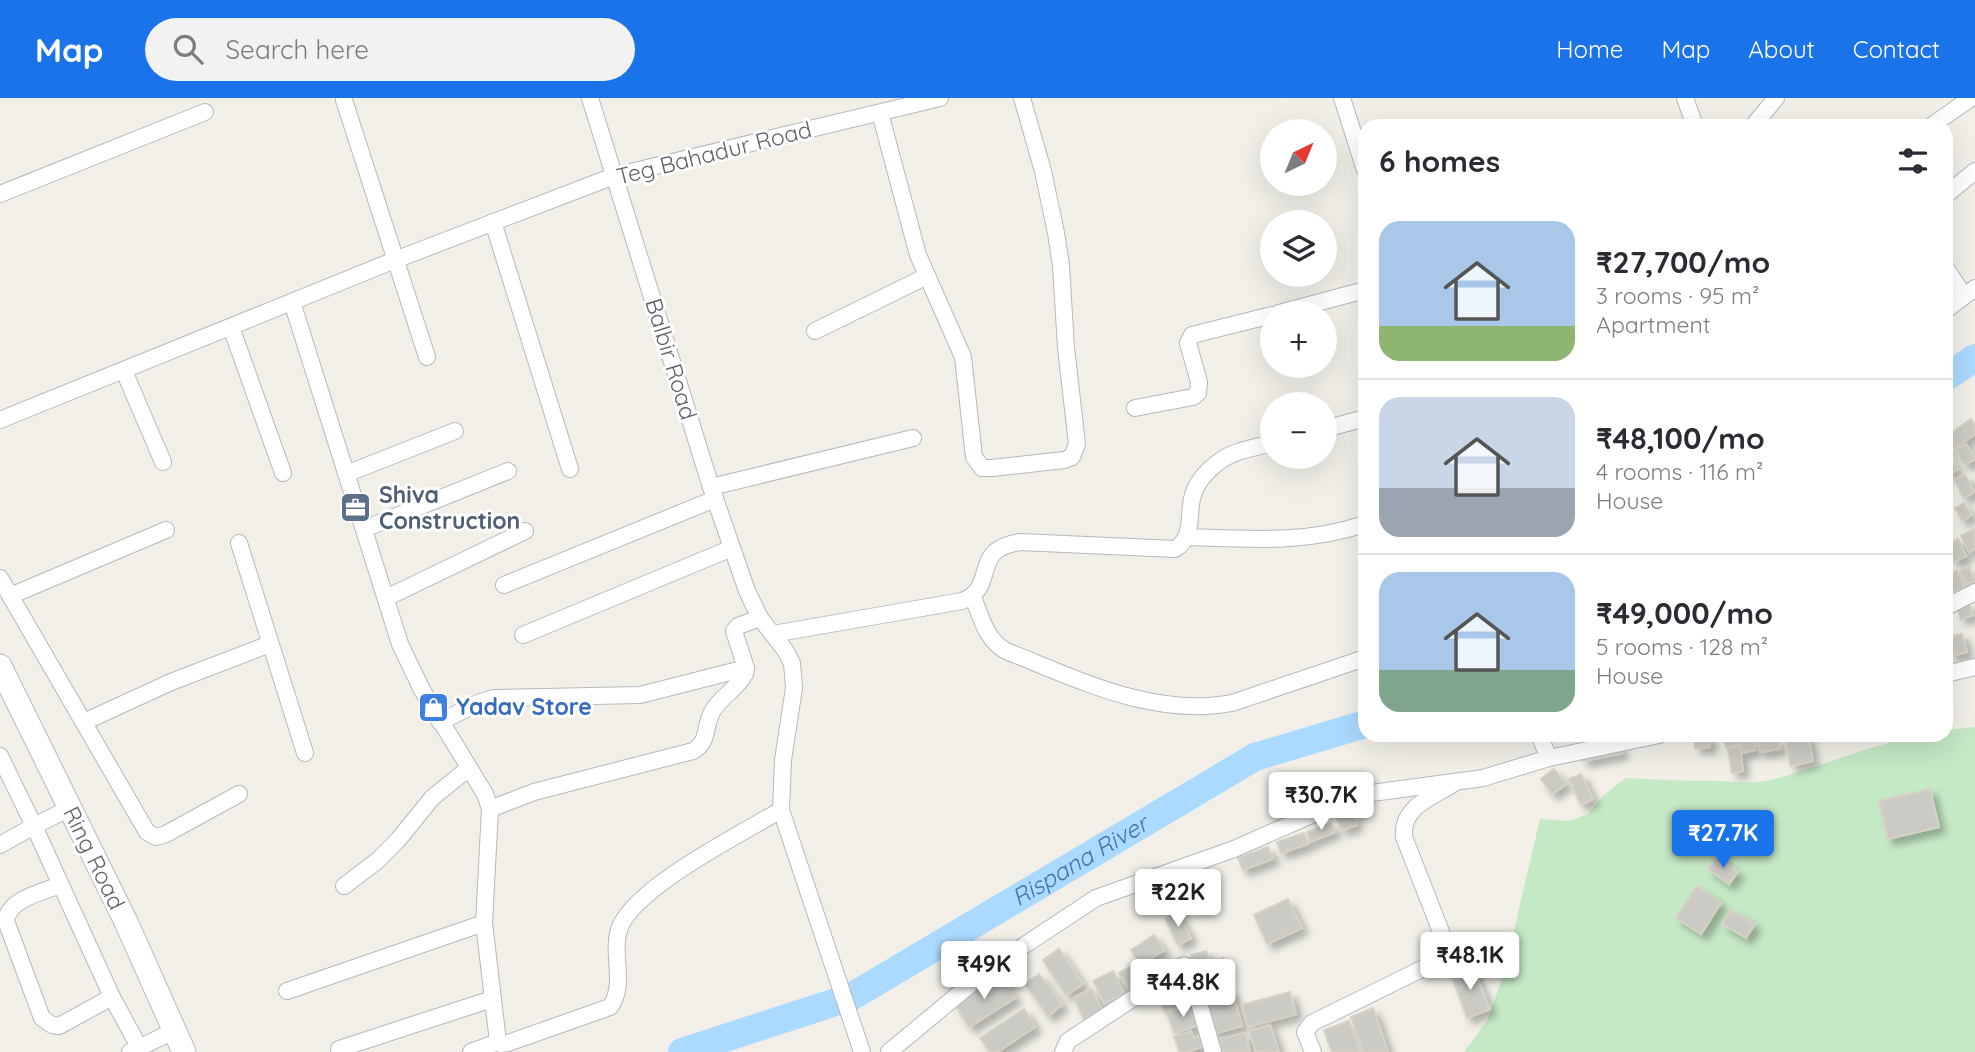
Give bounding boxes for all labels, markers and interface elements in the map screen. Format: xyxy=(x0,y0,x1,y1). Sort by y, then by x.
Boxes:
search box xyxy=(145,18,635,81)
text: Map xyxy=(35,29,103,70)
icon: search xyxy=(169,30,207,68)
text: Search here xyxy=(225,33,369,66)
text: Home xyxy=(1556,34,1623,64)
text: Map xyxy=(1661,34,1710,64)
text: About xyxy=(1748,34,1815,64)
text: Contact xyxy=(1853,34,1940,64)
street label: Teg Bahadur Road xyxy=(613,114,814,191)
north arrow xyxy=(1260,119,1337,196)
map controls xyxy=(1260,119,1337,469)
text: 6 homes xyxy=(1379,142,1500,180)
icon: filters xyxy=(1894,142,1932,180)
button: layers xyxy=(1260,210,1337,287)
text: ₹27,700/mo xyxy=(1596,243,1770,281)
icon: home xyxy=(1435,249,1519,333)
text: 3 rooms · 95 m² xyxy=(1596,281,1759,310)
street label: Balbir Road xyxy=(639,295,704,423)
button: + xyxy=(1260,301,1337,378)
text: Apartment xyxy=(1596,310,1710,339)
button: − xyxy=(1260,392,1337,469)
text: ₹48,100/mo xyxy=(1596,419,1765,457)
icon: home xyxy=(1435,425,1519,509)
text: 4 rooms · 116 m² xyxy=(1596,457,1763,486)
place label: Shiva Construction xyxy=(379,480,520,535)
text: House xyxy=(1596,486,1663,515)
office icon: Shiva Construction xyxy=(339,491,373,525)
text: ₹49,000/mo xyxy=(1596,594,1773,632)
icon: home xyxy=(1435,600,1519,684)
text: 5 rooms · 128 m² xyxy=(1596,632,1768,661)
text: House xyxy=(1596,661,1663,690)
shop icon: Yadav Store xyxy=(416,690,450,724)
place label: Yadav Store xyxy=(456,692,592,721)
pin: ₹30.7K xyxy=(1264,772,1378,832)
text: ₹30.7K xyxy=(1285,780,1357,809)
street label: Ring Road xyxy=(57,801,132,914)
water label: Rispana River xyxy=(1006,807,1155,912)
pin: ₹27.7K xyxy=(1666,810,1780,870)
text: ₹27.7K xyxy=(1688,818,1758,847)
pin: ₹22K xyxy=(1137,870,1219,929)
text: ₹22K xyxy=(1151,877,1205,906)
pin: ₹48.1K xyxy=(1413,932,1527,992)
text: ₹48.1K xyxy=(1436,940,1504,969)
pin: ₹49K xyxy=(943,942,1025,1001)
text: ₹49K xyxy=(957,949,1011,978)
pin: ₹44.8K xyxy=(1126,960,1240,1019)
text: ₹44.8K xyxy=(1146,967,1220,996)

